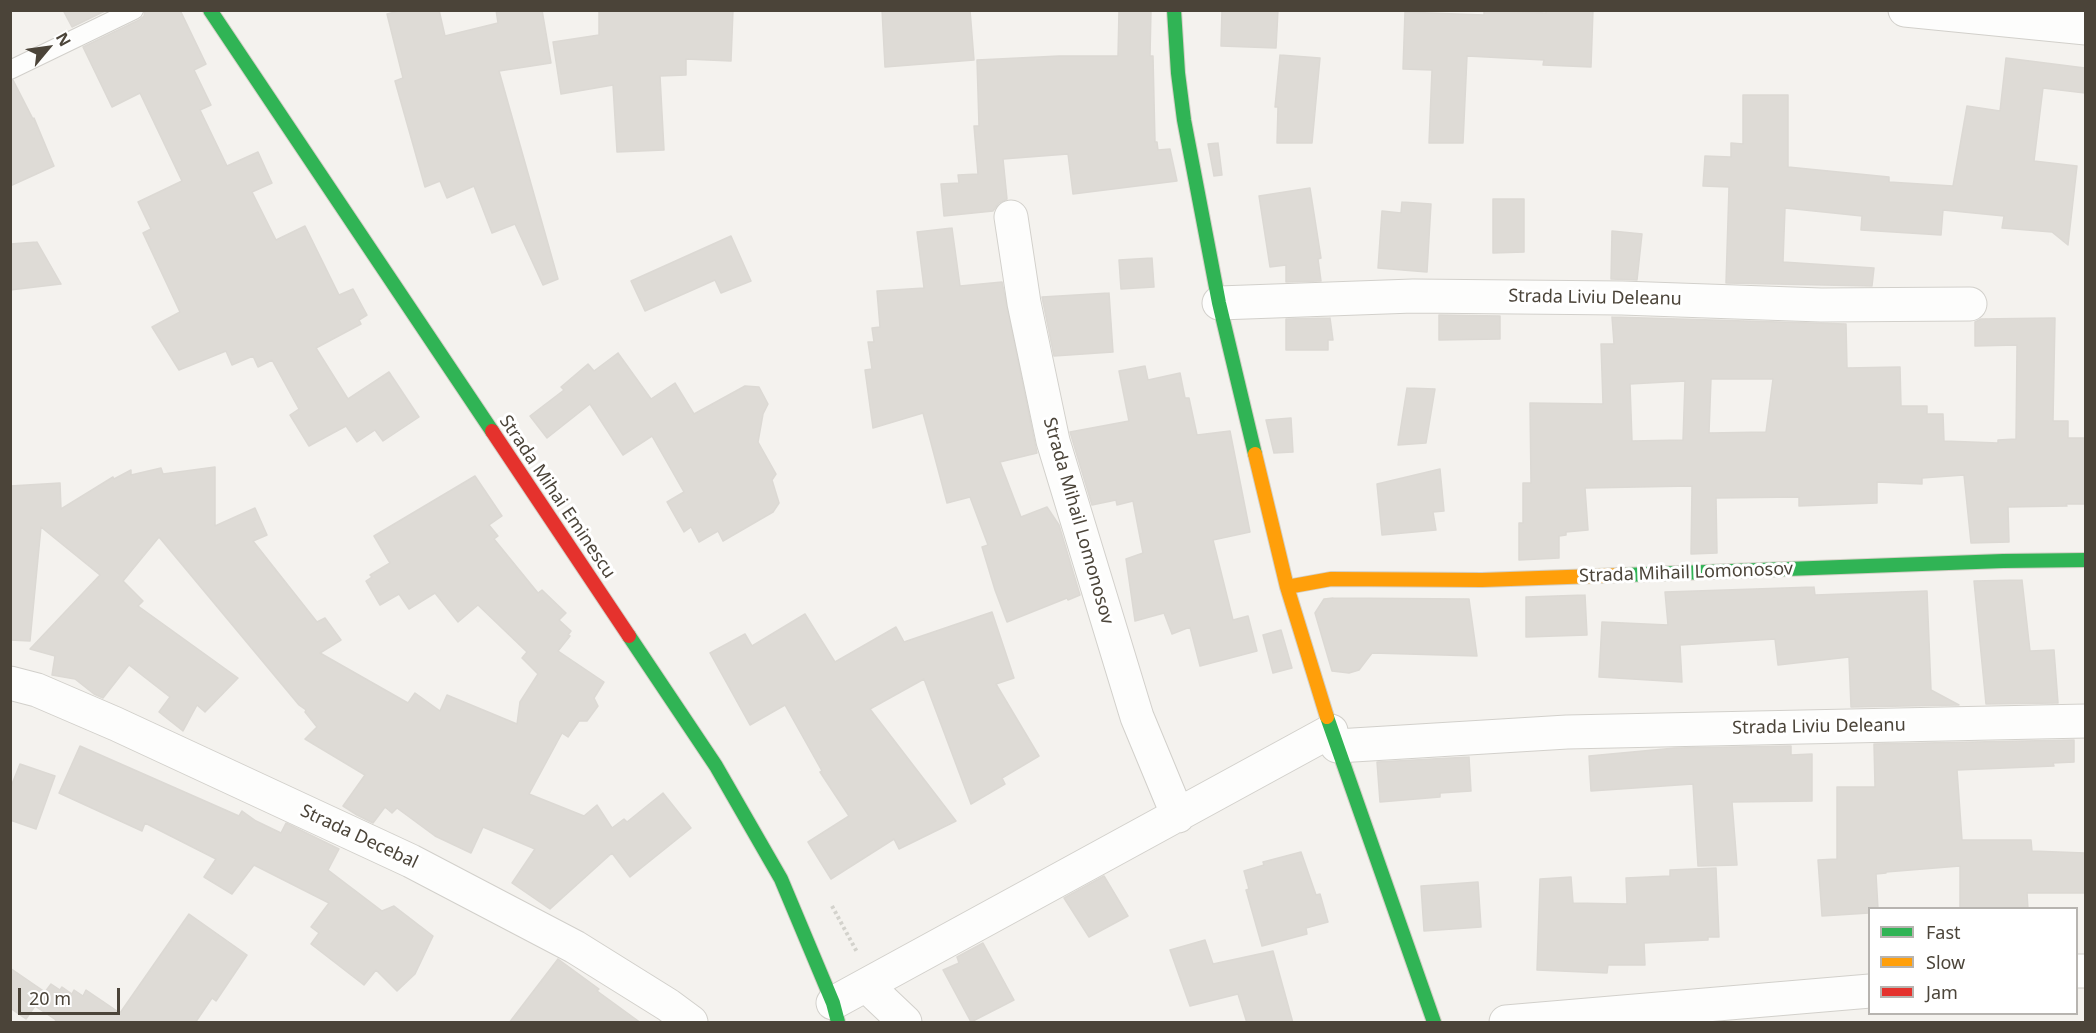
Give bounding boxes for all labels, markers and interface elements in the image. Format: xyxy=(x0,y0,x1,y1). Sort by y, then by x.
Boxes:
north arrow xyxy=(18,18,78,78)
text: N xyxy=(51,28,77,50)
street label: Strada Liviu Deleanu xyxy=(1508,286,1682,310)
street label: Strada Mihai Eminescu xyxy=(494,411,620,583)
street label: Strada Mihail Lomonosov xyxy=(1038,415,1118,627)
street label: Strada Mihail Lomonosov xyxy=(1579,558,1793,588)
street label: Strada Liviu Deleanu xyxy=(1732,715,1906,739)
street label: Strada Decebal xyxy=(297,800,421,874)
legend xyxy=(1868,907,2078,1015)
text: Fast xyxy=(1926,920,1961,944)
text: Slow xyxy=(1926,950,1965,974)
scale bar xyxy=(21,976,123,1014)
text: Jam xyxy=(1926,980,1958,1004)
text: 20 m xyxy=(29,986,71,1010)

